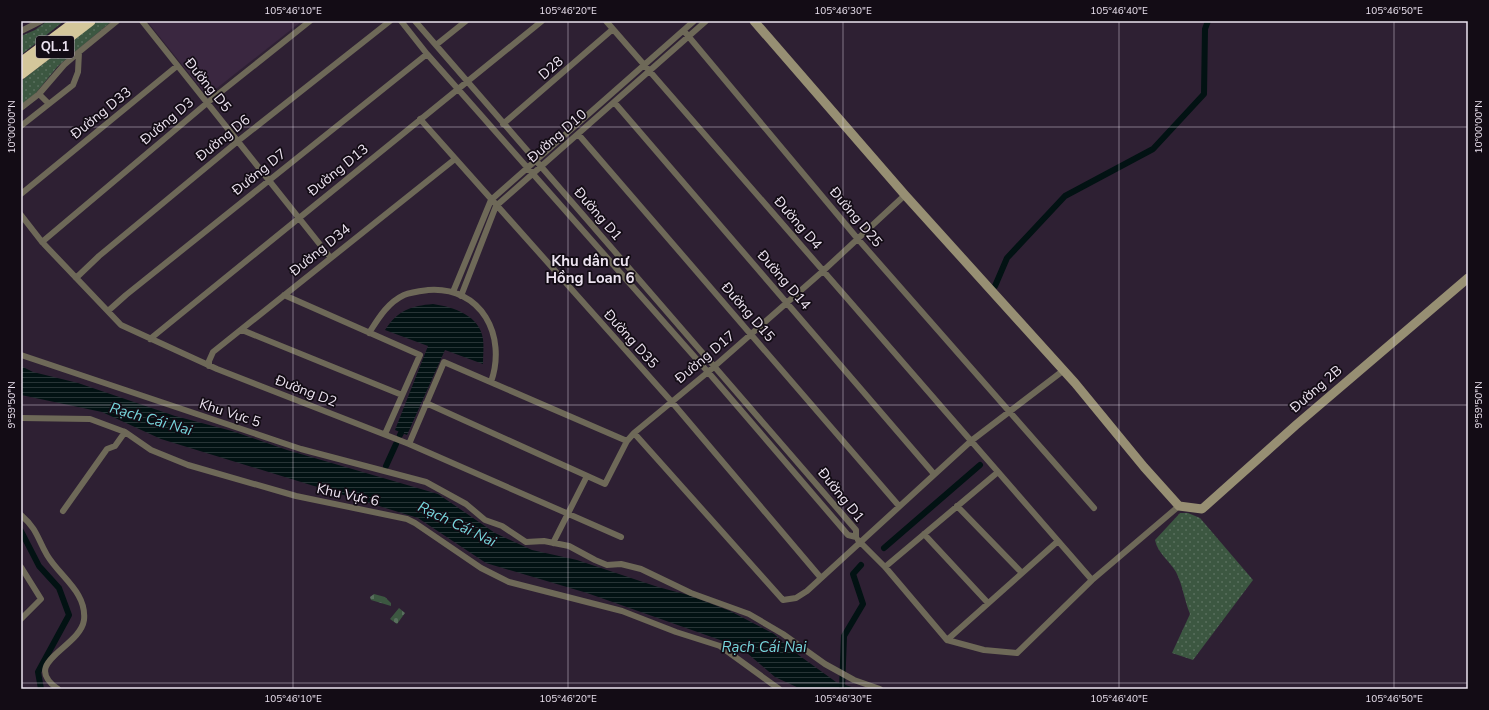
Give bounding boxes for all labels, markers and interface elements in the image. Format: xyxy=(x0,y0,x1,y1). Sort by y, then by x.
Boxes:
text: 105°46'10"E xyxy=(264,4,322,18)
text: 105°46'20"E xyxy=(539,4,597,18)
text: 105°46'30"E xyxy=(814,4,872,18)
text: 105°46'40"E xyxy=(1090,4,1148,18)
text: 105°46'50"E xyxy=(1365,4,1423,18)
road number: QL.1 xyxy=(36,36,74,58)
street label: D28 xyxy=(535,52,567,84)
street label: Đường D5 xyxy=(180,53,236,116)
street label: Đường D33 xyxy=(66,83,135,144)
street label: Đường D3 xyxy=(135,93,198,150)
text: 10°00'00"N xyxy=(5,100,19,154)
text: 10°00'00"N xyxy=(1472,100,1486,154)
street label: Đường D10 xyxy=(522,105,591,168)
street label: Đường D6 xyxy=(191,110,254,166)
street label: Đường D13 xyxy=(303,140,372,201)
street label: Đường D7 xyxy=(227,144,290,200)
street label: Đường D25 xyxy=(825,182,887,251)
street label: Đường D1 xyxy=(569,183,626,245)
street label: Đường D4 xyxy=(769,192,826,254)
street label: Đường D34 xyxy=(285,220,354,281)
street label: Đường D14 xyxy=(752,245,815,314)
district label: Khu dân cư Hồng Loan 6 xyxy=(545,251,635,288)
street label: Đường D15 xyxy=(716,277,779,346)
street label: Đường D35 xyxy=(599,305,662,372)
street label: Đường D17 xyxy=(670,326,739,388)
street label: Đường 2B xyxy=(1285,361,1346,418)
street label: Đường D2 xyxy=(272,370,340,411)
text: 9°59'50"N xyxy=(5,381,19,429)
text: 9°59'50"N xyxy=(1472,381,1486,429)
street label: Khu Vực 5 xyxy=(197,394,263,432)
water label: Rạch Cái Nai xyxy=(107,398,195,440)
street label: Đường D1 xyxy=(813,463,869,526)
street label: Khu Vực 6 xyxy=(315,479,381,511)
water label: Rạch Cái Nai xyxy=(414,496,500,552)
water label: Rạch Cái Nai xyxy=(722,637,807,657)
text: 105°46'10"E xyxy=(264,692,322,706)
text: 105°46'20"E xyxy=(539,692,597,706)
text: 105°46'30"E xyxy=(814,692,872,706)
text: 105°46'40"E xyxy=(1090,692,1148,706)
text: 105°46'50"E xyxy=(1365,692,1423,706)

